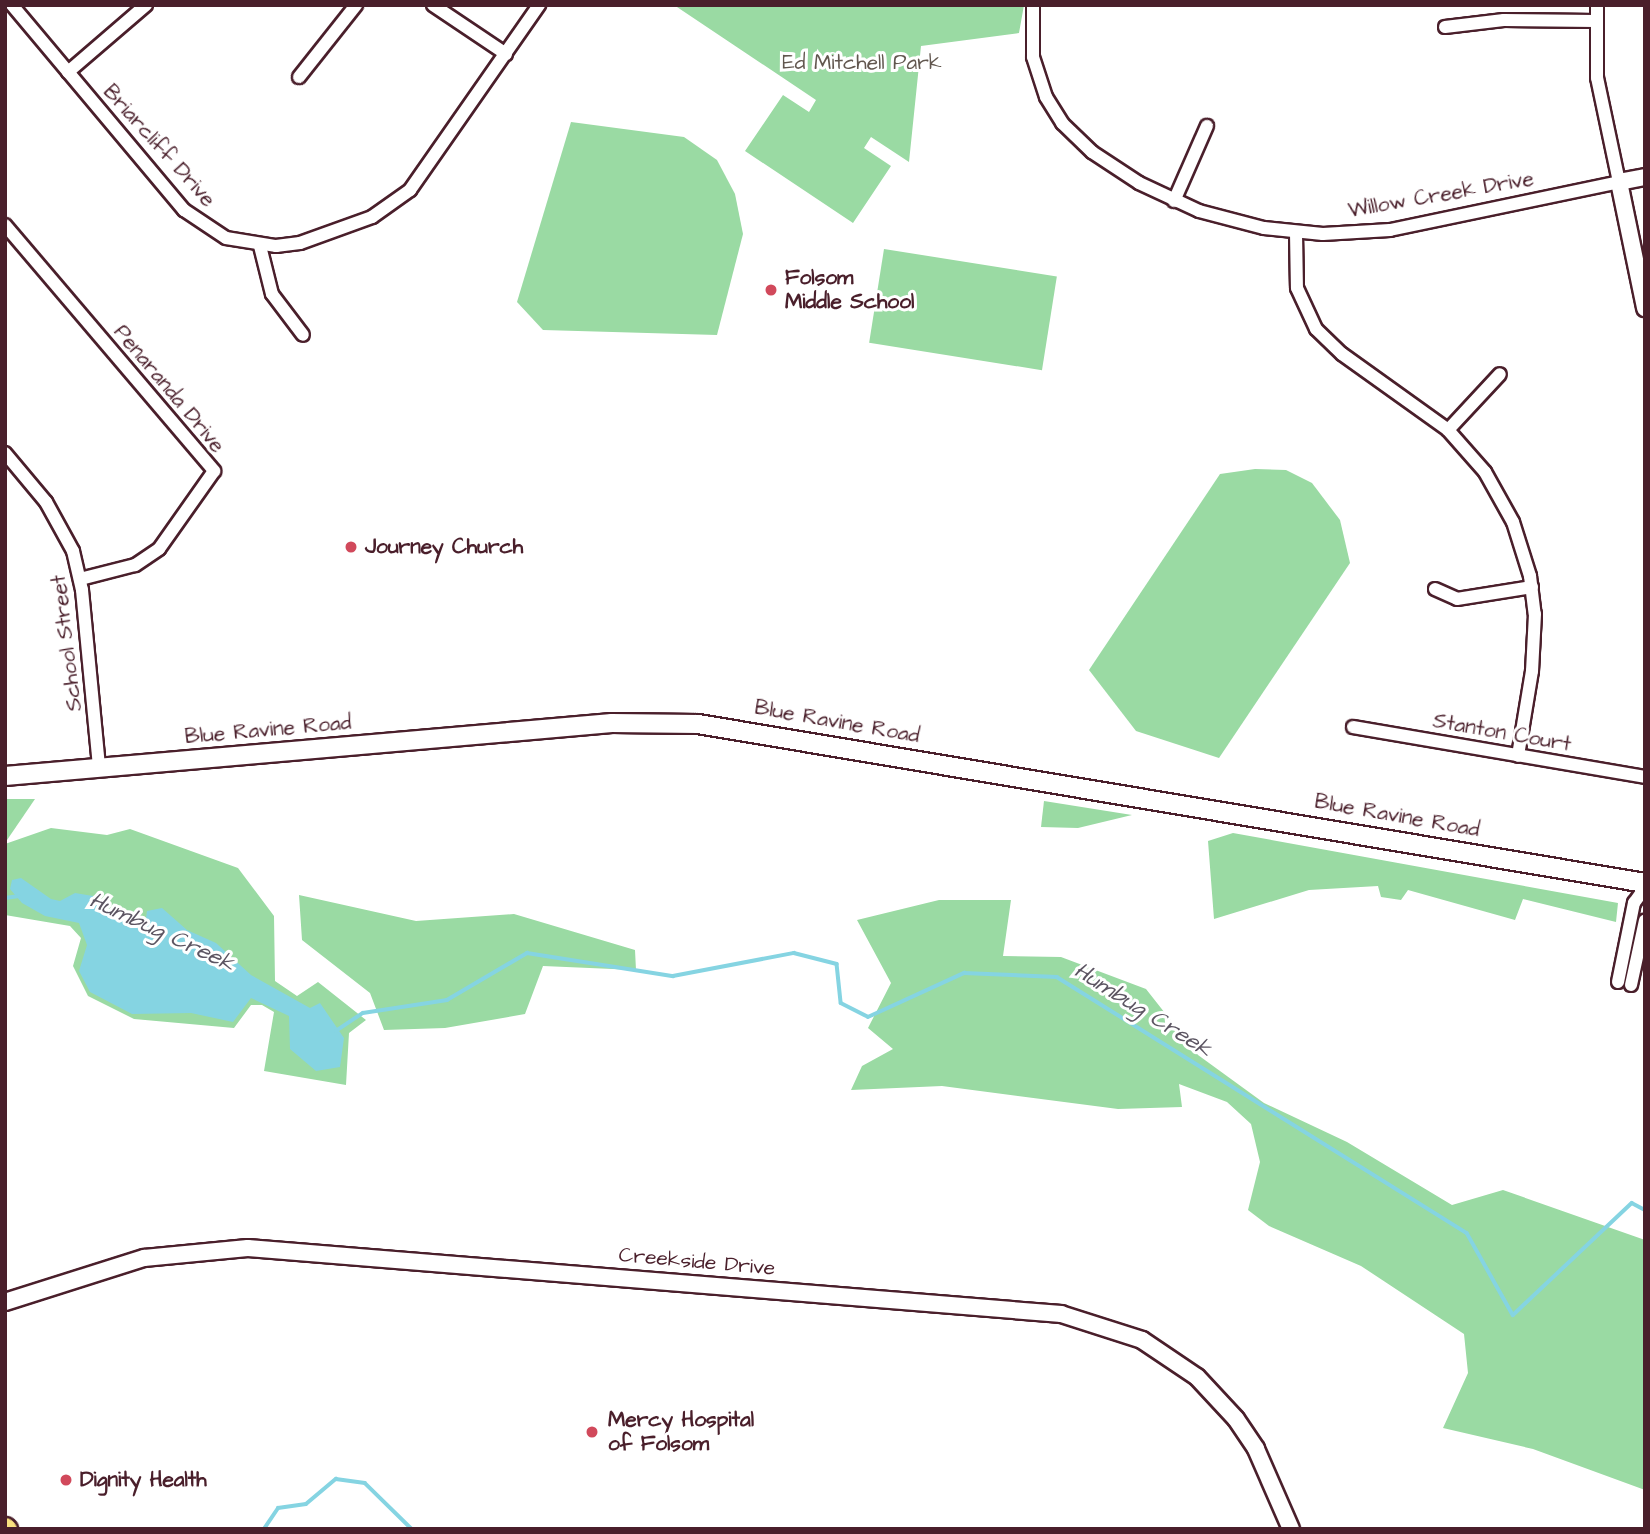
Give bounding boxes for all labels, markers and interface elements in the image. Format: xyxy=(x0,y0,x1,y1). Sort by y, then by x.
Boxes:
park label: Ed Mitchell Park xyxy=(782,50,942,76)
street label: Briarcliff Drive xyxy=(98,80,220,212)
street label: Willow Creek Drive xyxy=(1346,166,1536,224)
place label: Folsom Middle School xyxy=(785,265,914,315)
marker: Folsom Middle School xyxy=(763,282,779,298)
street label: Penaranda Drive xyxy=(108,320,230,458)
place label: Journey Church xyxy=(365,534,523,560)
marker: Journey Church xyxy=(343,539,359,555)
street label: School Street xyxy=(46,573,88,713)
street label: Blue Ravine Road xyxy=(753,695,921,749)
street label: Stanton Court xyxy=(1431,708,1573,758)
street label: Blue Ravine Road xyxy=(184,710,352,750)
street label: Blue Ravine Road xyxy=(1313,789,1481,843)
water label: Humbug Creek xyxy=(85,886,239,978)
water label: Humbug Creek xyxy=(1069,957,1217,1063)
street label: Creekside Drive xyxy=(618,1243,776,1281)
place label: Mercy Hospital of Folsom xyxy=(608,1407,754,1457)
marker: Mercy Hospital of Folsom xyxy=(582,1422,602,1442)
place label: Dignity Health xyxy=(80,1467,207,1493)
marker: Dignity Health xyxy=(58,1472,74,1488)

